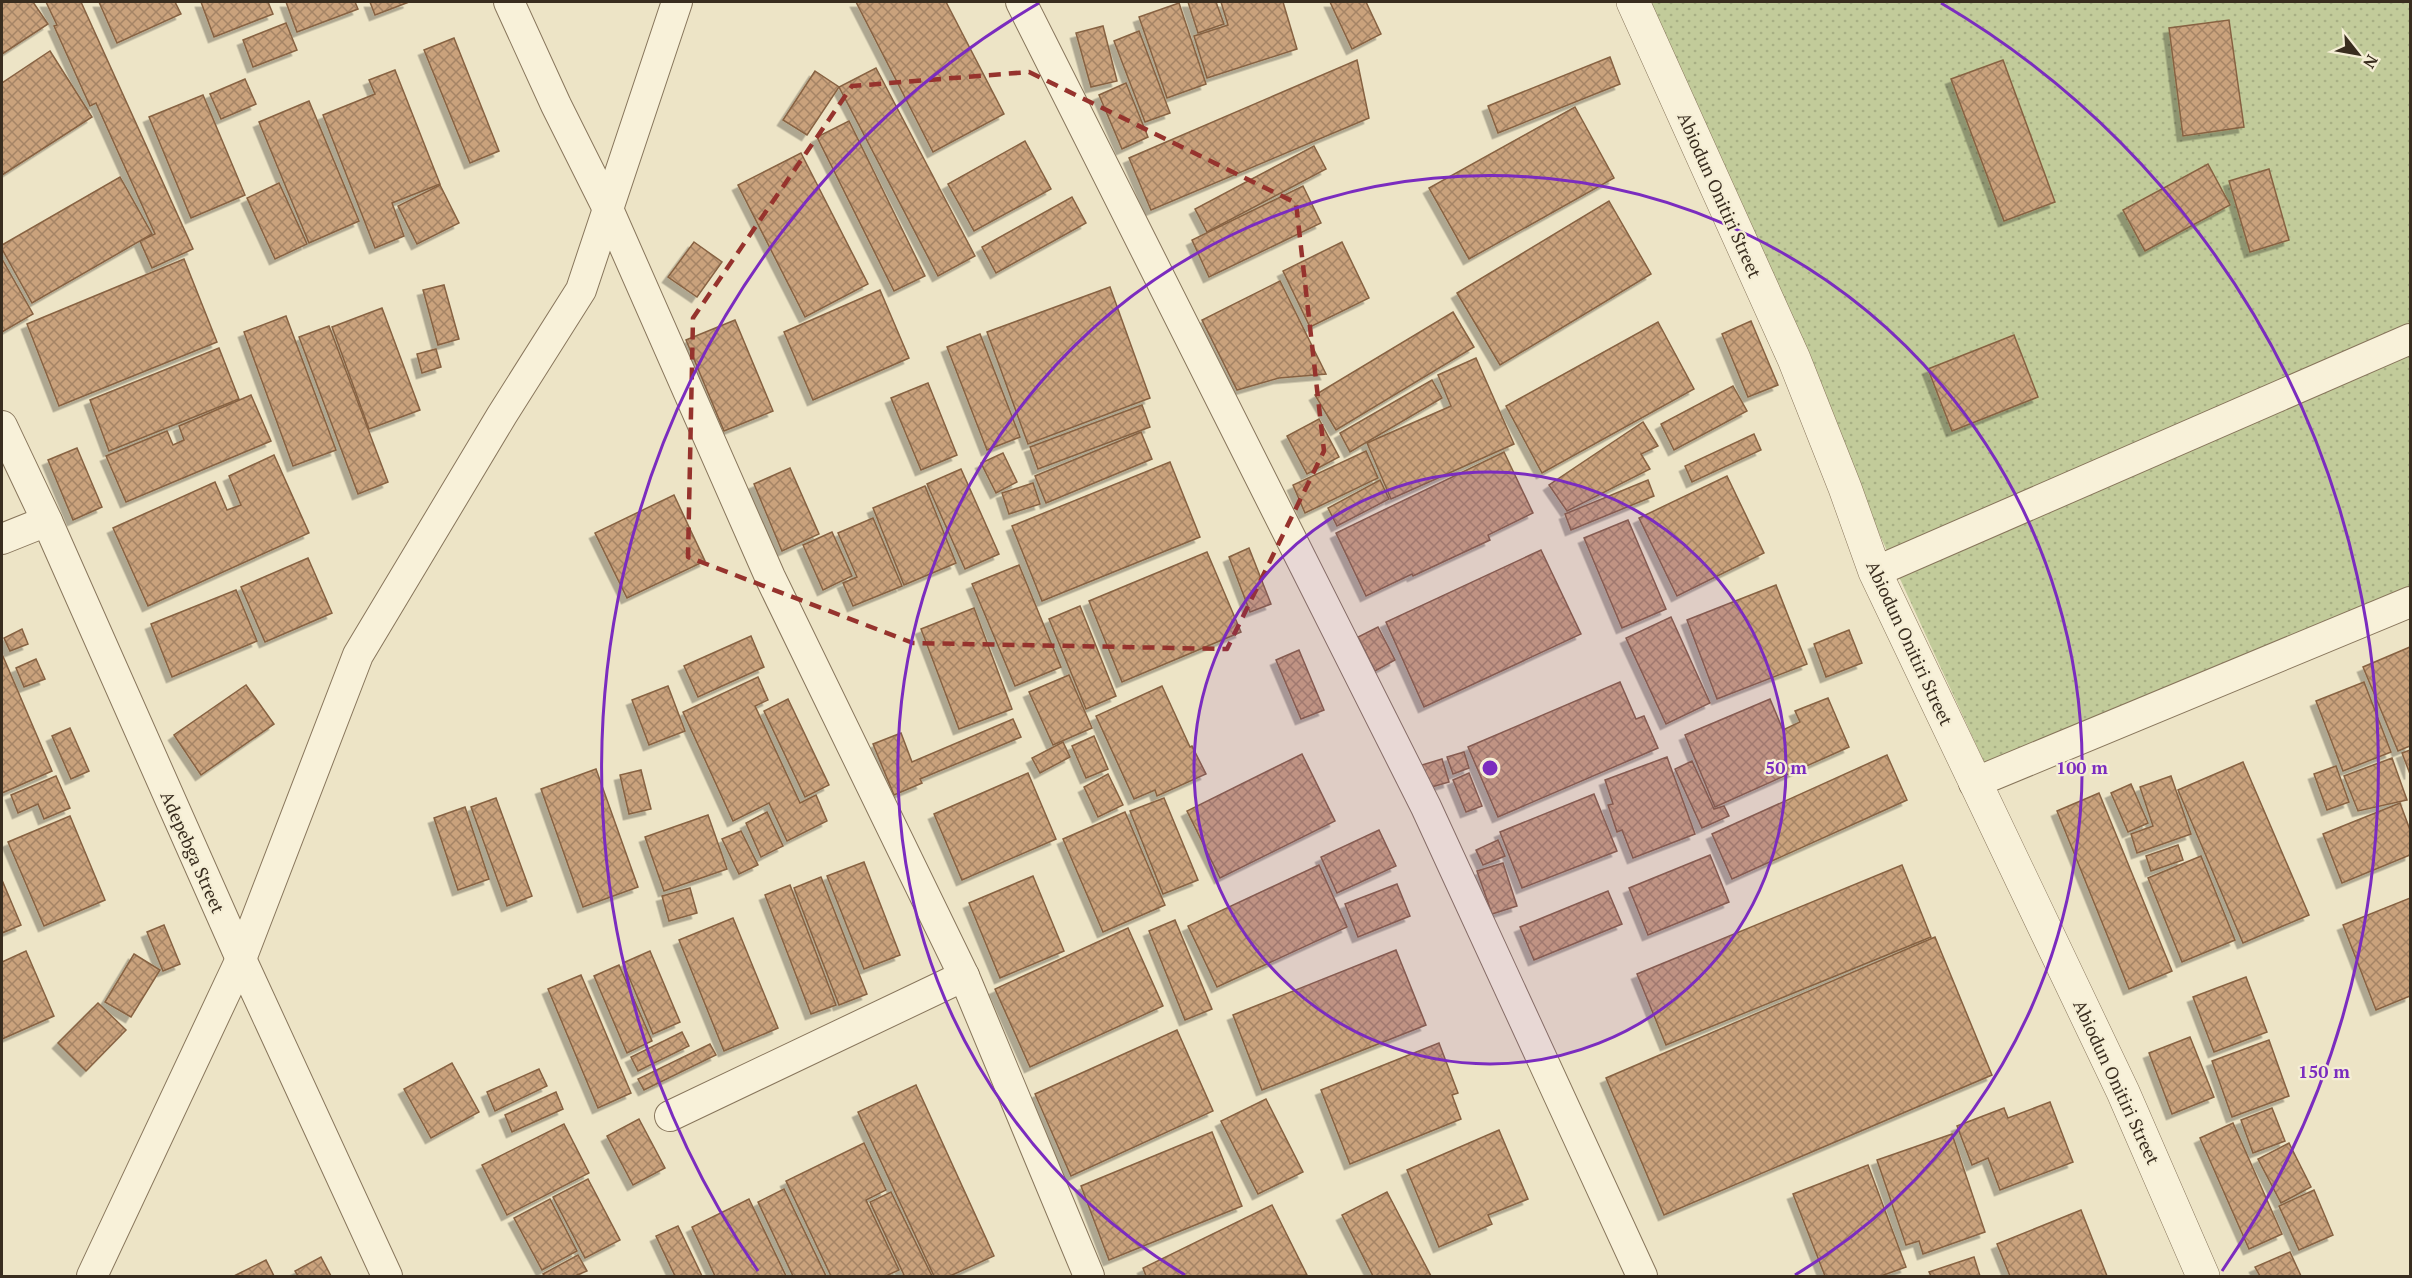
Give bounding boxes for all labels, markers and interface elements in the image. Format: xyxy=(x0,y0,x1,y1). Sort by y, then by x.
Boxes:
north arrow xyxy=(2328,24,2388,84)
text: N xyxy=(2358,51,2383,73)
street label: Abiodun Onitiri Street xyxy=(1673,108,1768,282)
street label: Abiodun Onitiri Street xyxy=(1861,557,1959,730)
text: 50 m xyxy=(1765,755,1807,779)
text: 100 m xyxy=(2056,755,2108,779)
centre of rings xyxy=(1480,758,1500,778)
street label: Adepebga Street xyxy=(155,787,231,917)
street label: Abiodun Onitiri Street xyxy=(2068,996,2166,1169)
text: 150 m xyxy=(2298,1059,2350,1083)

